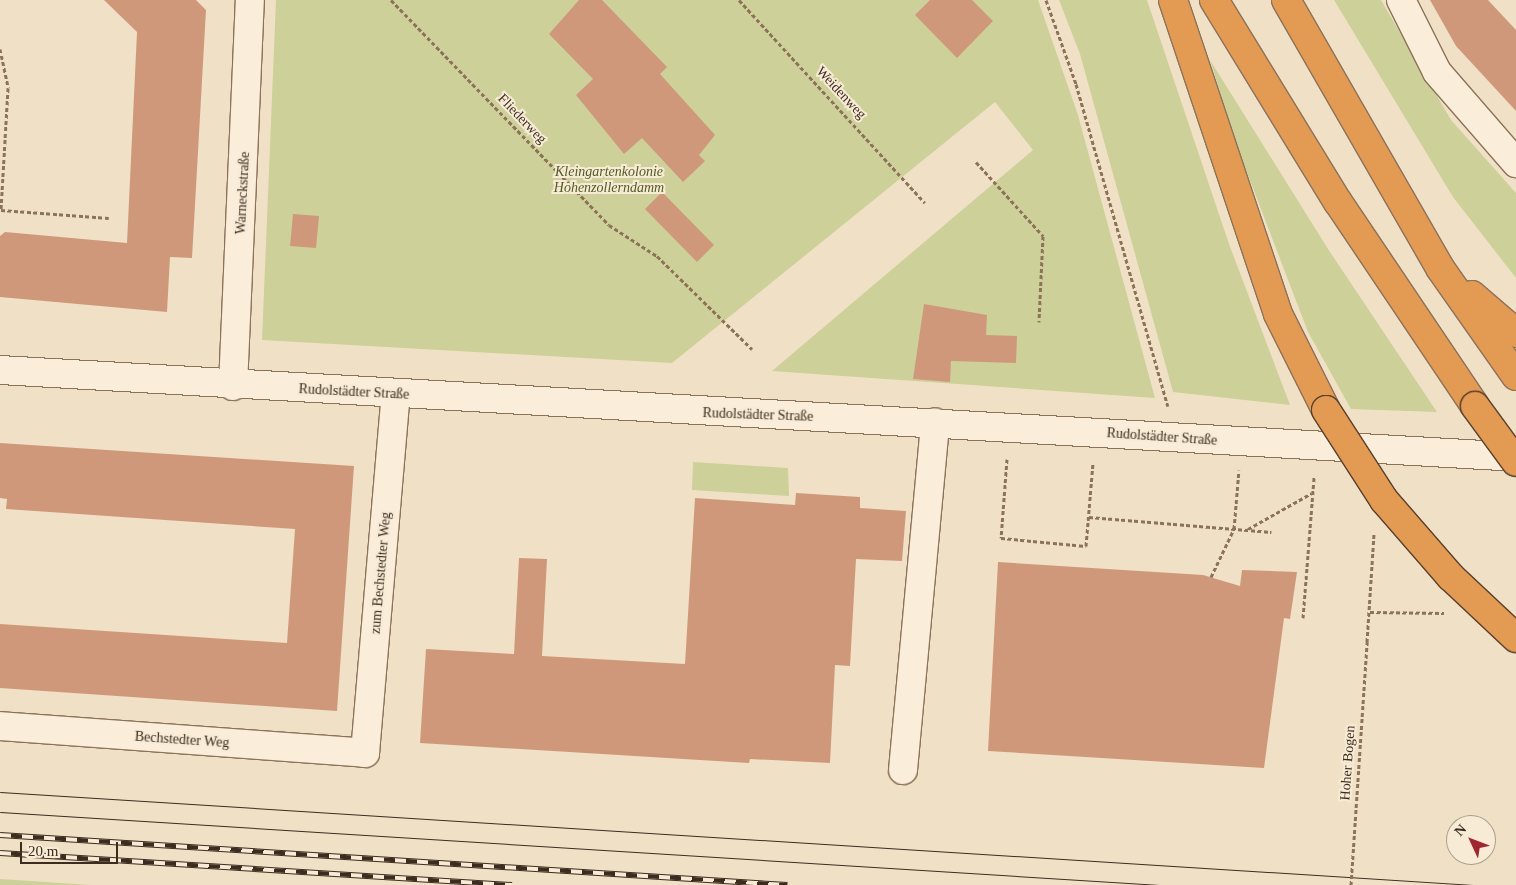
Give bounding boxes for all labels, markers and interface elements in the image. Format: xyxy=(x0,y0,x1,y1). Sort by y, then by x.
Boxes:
street label: Weidenweg xyxy=(812,63,870,123)
street label: Fliederweg xyxy=(494,91,550,147)
street label: Warneckstraße xyxy=(232,151,254,235)
park label: Kleingartenkolonie Hohenzollerndamm xyxy=(554,164,664,196)
street label: Rudolstädter Straße xyxy=(298,381,410,403)
street label: Rudolstädter Straße xyxy=(702,405,814,425)
street label: Rudolstädter Straße xyxy=(1106,425,1218,449)
street label: zum Bechstedter Weg xyxy=(367,511,395,635)
street label: Hoher Bogen xyxy=(1337,725,1359,801)
street label: Bechstedter Weg xyxy=(134,728,230,752)
north arrow xyxy=(1446,815,1496,865)
text: N xyxy=(1451,821,1469,839)
scale bar xyxy=(22,832,120,864)
text: 20 m xyxy=(28,843,58,859)

